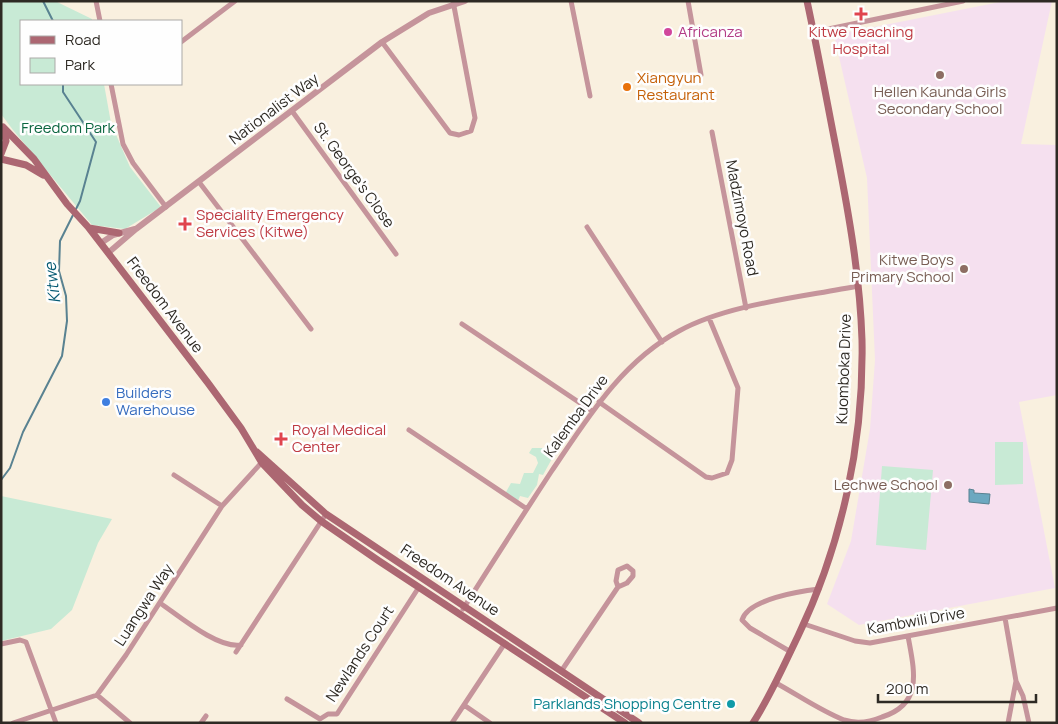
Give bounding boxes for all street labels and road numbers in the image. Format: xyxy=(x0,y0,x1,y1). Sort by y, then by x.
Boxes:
street label: Nationalist Way xyxy=(225,68,323,149)
street label: St. George's Close xyxy=(309,118,400,232)
street label: Madzimoyo Road xyxy=(721,158,764,278)
street label: Freedom Avenue xyxy=(122,252,209,357)
street label: Kuomboka Drive xyxy=(831,313,856,425)
street label: Kalemba Drive xyxy=(539,370,613,461)
street label: Freedom Avenue xyxy=(397,539,504,621)
street label: Luangwa Way xyxy=(109,559,178,650)
street label: Newlands Court xyxy=(321,602,399,706)
street label: Kambwili Drive xyxy=(866,602,967,639)

